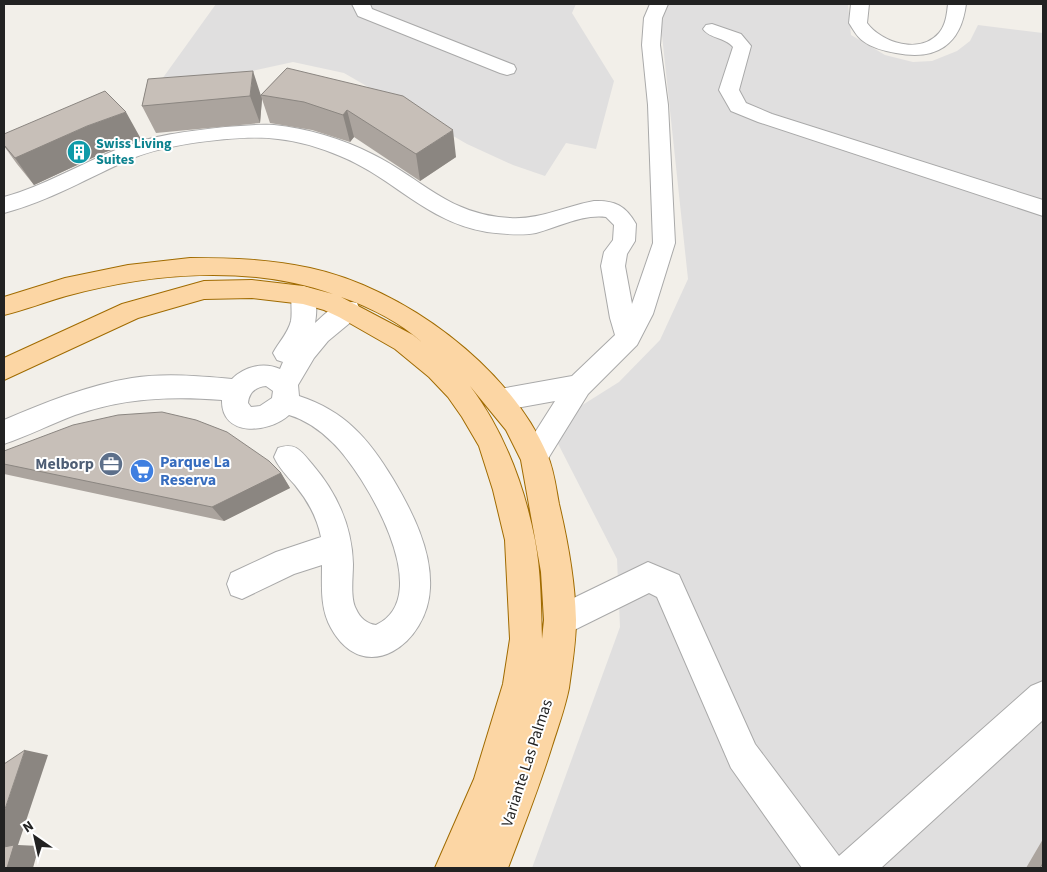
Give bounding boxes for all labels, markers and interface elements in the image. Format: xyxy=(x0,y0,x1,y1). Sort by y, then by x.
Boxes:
place label: Swiss Living Suites xyxy=(96,134,172,170)
building icon: Swiss Living Suites xyxy=(66,139,92,165)
office icon: Melborp xyxy=(98,451,124,477)
place label: Parque La Reserva xyxy=(160,451,230,491)
place label: Melborp xyxy=(35,453,94,475)
supermarket icon: Parque La Reserva xyxy=(129,458,155,484)
street label: Variante Las Palmas xyxy=(496,696,558,830)
north arrow xyxy=(10,812,60,862)
text: N xyxy=(19,816,38,838)

